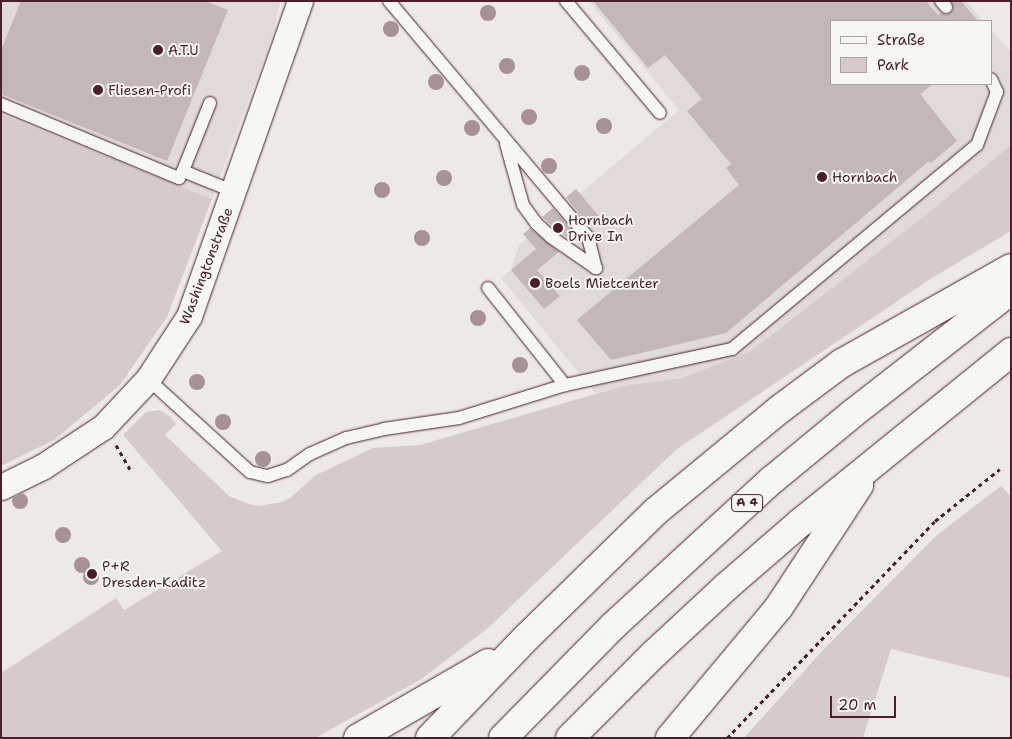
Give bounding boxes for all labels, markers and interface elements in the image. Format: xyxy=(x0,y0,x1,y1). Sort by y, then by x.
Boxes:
legend xyxy=(830,20,992,85)
text: Straße xyxy=(877,30,925,50)
place label: A.T.U xyxy=(168,42,199,58)
marker: A.T.U xyxy=(152,44,164,56)
text: Park xyxy=(877,55,909,75)
place label: Fliesen-Profi xyxy=(108,82,191,98)
marker: Fliesen-Profi xyxy=(92,84,104,96)
place label: Hornbach xyxy=(832,169,898,185)
marker: Hornbach xyxy=(816,171,828,183)
street label: Washingtonstraße xyxy=(176,205,236,327)
place label: Hornbach Drive In xyxy=(568,212,634,244)
marker: Hornbach Drive In xyxy=(552,222,564,234)
place label: Boels Mietcenter xyxy=(545,275,659,291)
marker: Boels Mietcenter xyxy=(529,277,541,289)
road number: A 4 xyxy=(731,493,763,512)
place label: P+R Dresden-Kaditz xyxy=(102,558,206,590)
marker: P+R Dresden-Kaditz xyxy=(86,568,98,580)
scale bar xyxy=(832,686,898,718)
text: 20 m xyxy=(838,695,877,715)

